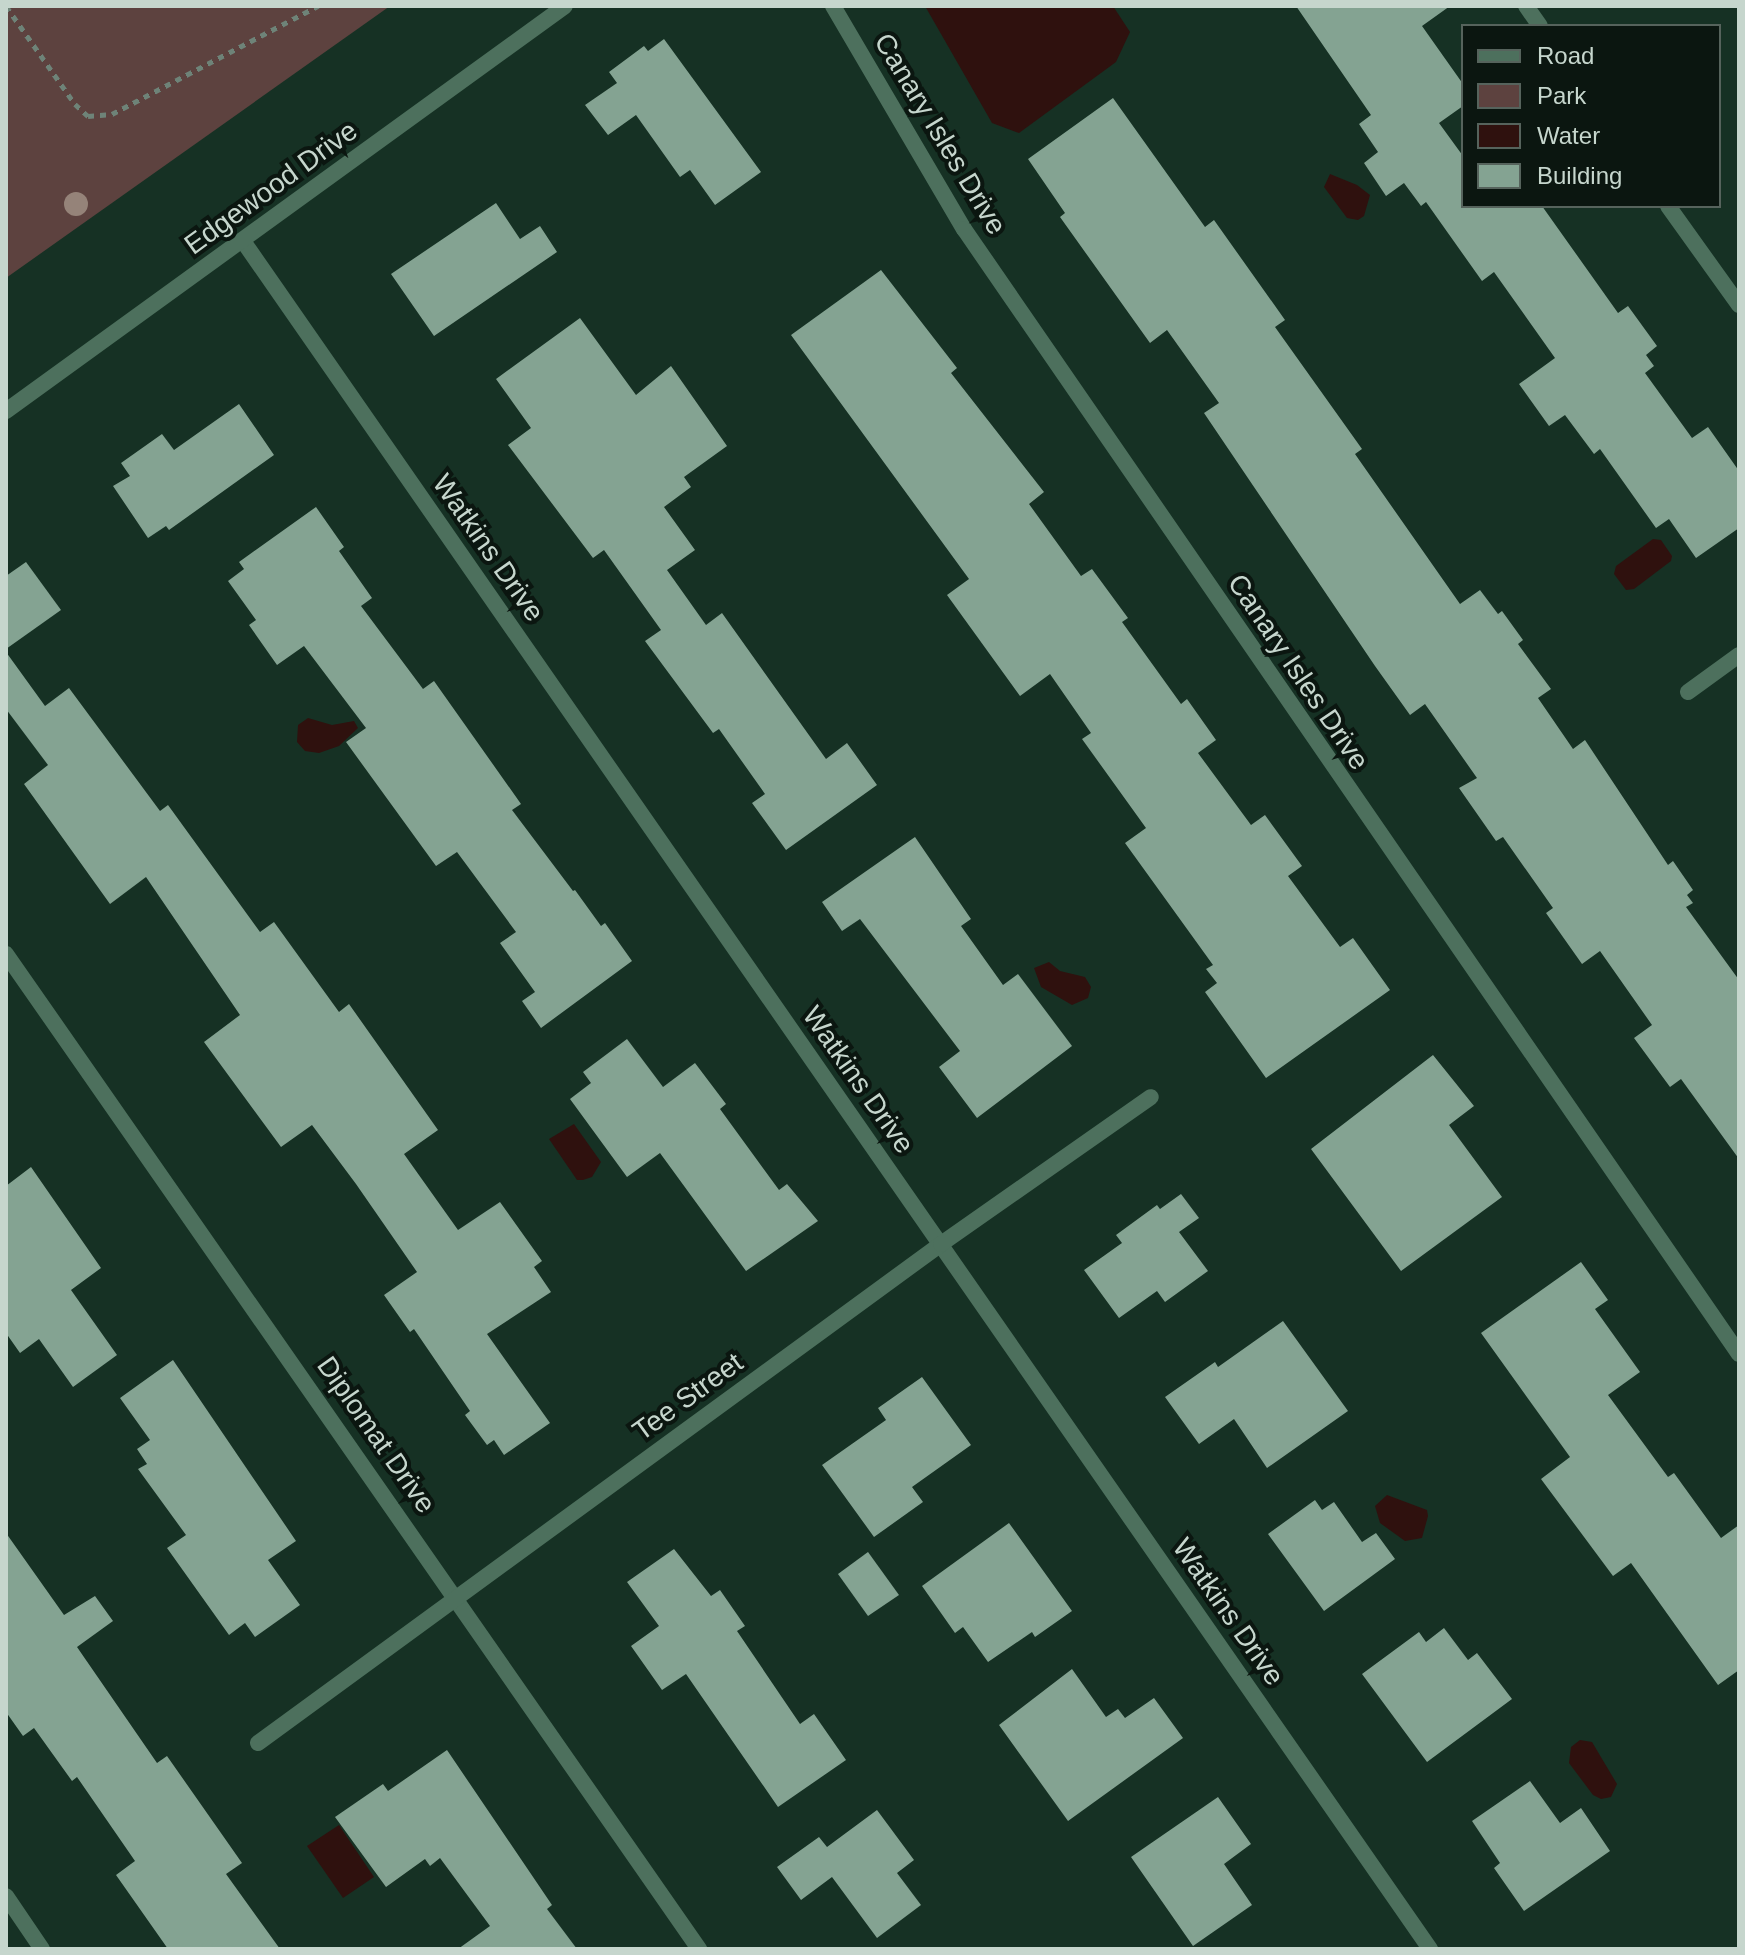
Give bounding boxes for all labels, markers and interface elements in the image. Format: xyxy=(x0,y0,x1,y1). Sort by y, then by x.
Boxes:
legend xyxy=(1461,24,1721,208)
street label: Canary Isles Drive xyxy=(867,27,1013,241)
text: Road xyxy=(1537,42,1594,69)
text: Park xyxy=(1537,82,1586,109)
street label: Edgewood Drive xyxy=(178,114,364,262)
text: Water xyxy=(1537,122,1600,149)
text: Building xyxy=(1537,162,1622,189)
street label: Watkins Drive xyxy=(425,468,551,628)
street label: Canary Isles Drive xyxy=(1220,568,1376,776)
street label: Watkins Drive xyxy=(795,1000,921,1160)
street label: Tee Street xyxy=(626,1346,750,1448)
street label: Diplomat Drive xyxy=(310,1350,442,1520)
street label: Watkins Drive xyxy=(1165,1532,1291,1692)

